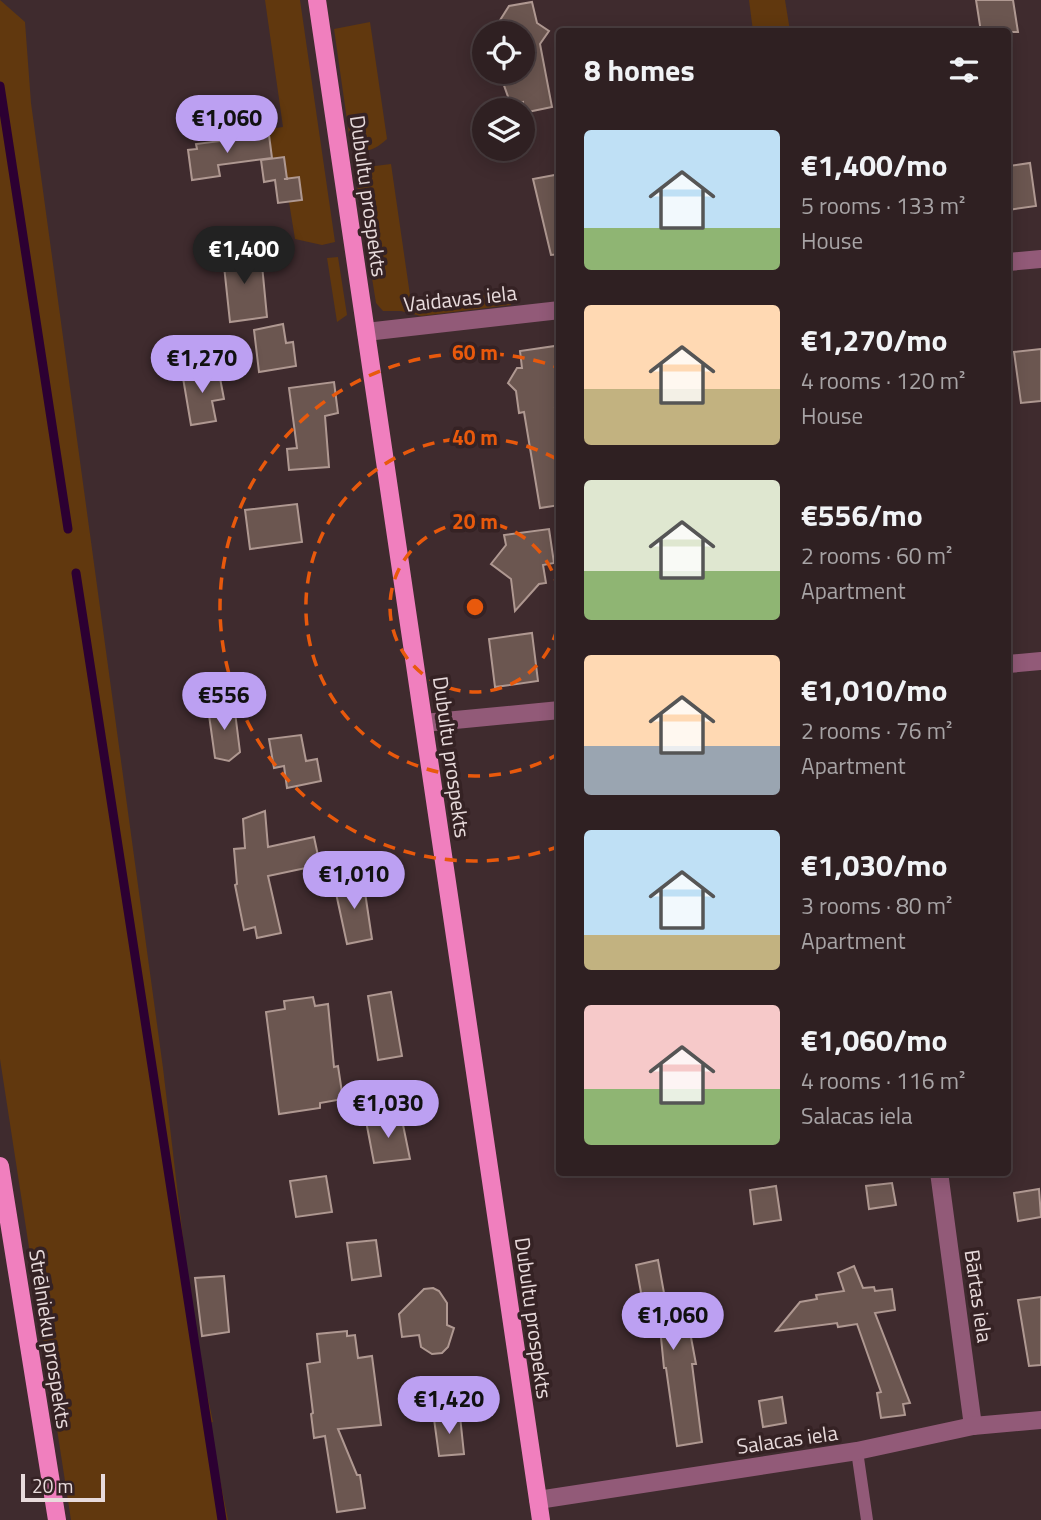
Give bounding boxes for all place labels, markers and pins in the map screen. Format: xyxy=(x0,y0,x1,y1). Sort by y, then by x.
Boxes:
pin: €1,060 xyxy=(170,96,284,155)
pin: €1,400 xyxy=(187,226,301,286)
pin: €1,270 xyxy=(145,336,259,395)
centre of rings xyxy=(463,595,487,619)
pin: €556 xyxy=(183,672,265,732)
pin: €1,010 xyxy=(297,852,411,911)
pin: €1,030 xyxy=(331,1080,445,1140)
pin: €1,060 xyxy=(616,1292,730,1352)
pin: €1,420 xyxy=(392,1376,506,1436)

